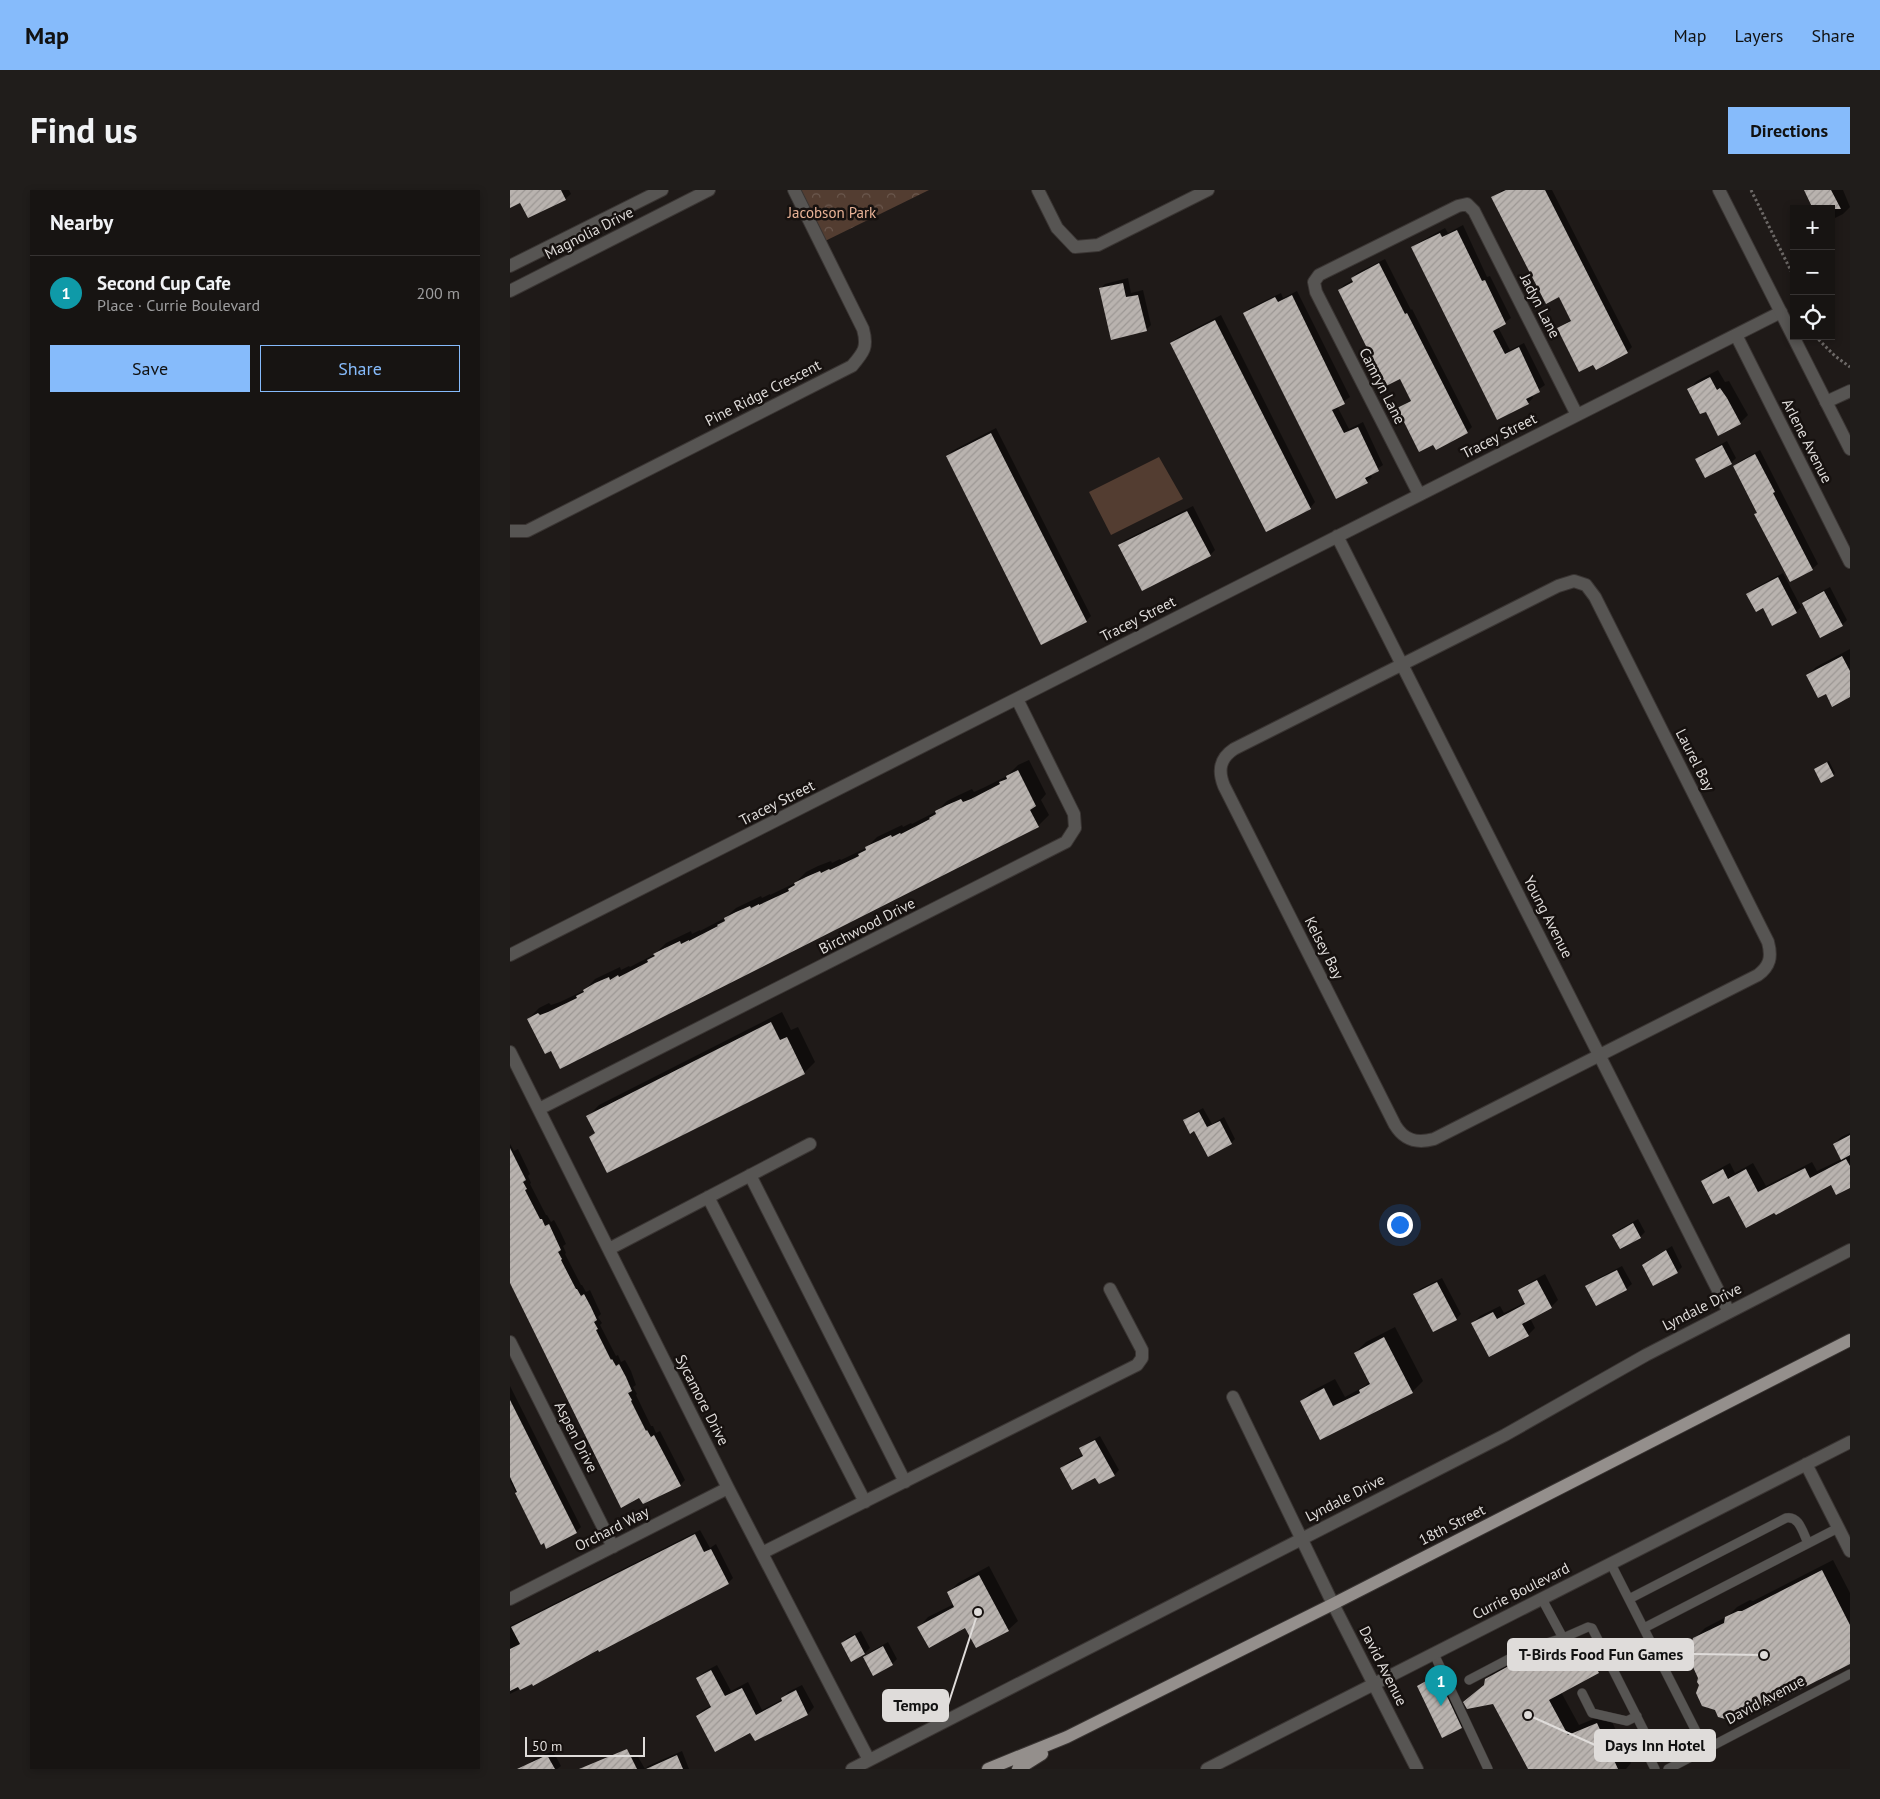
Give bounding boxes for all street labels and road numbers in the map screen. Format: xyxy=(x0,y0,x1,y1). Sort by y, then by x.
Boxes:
street label: Magnolia Drive xyxy=(541,202,636,263)
street label: Jadyn Lane xyxy=(1516,269,1565,341)
street label: Camryn Lane xyxy=(1355,345,1410,427)
street label: Pine Ridge Crescent xyxy=(702,355,824,430)
street label: Arlene Avenue xyxy=(1778,395,1837,486)
street label: Tracey Street xyxy=(1458,409,1540,463)
street label: Tracey Street xyxy=(1097,592,1179,646)
street label: Laurel Bay xyxy=(1672,725,1719,794)
street label: Tracey Street xyxy=(736,776,818,830)
street label: Young Avenue xyxy=(1520,872,1577,961)
street label: Birchwood Drive xyxy=(815,893,918,958)
street label: Kelsey Bay xyxy=(1301,913,1348,982)
street label: Lyndale Drive xyxy=(1659,1278,1745,1335)
street label: Sycamore Drive xyxy=(671,1351,734,1448)
street label: Aspen Drive xyxy=(551,1398,602,1475)
street label: Lyndale Drive xyxy=(1302,1469,1388,1526)
street label: 18th Street xyxy=(1415,1500,1488,1549)
street label: Orchard Way xyxy=(571,1502,652,1555)
street label: Currie Boulevard xyxy=(1469,1558,1573,1623)
street label: David Avenue xyxy=(1355,1623,1412,1709)
street label: David Avenue xyxy=(1722,1671,1808,1728)

